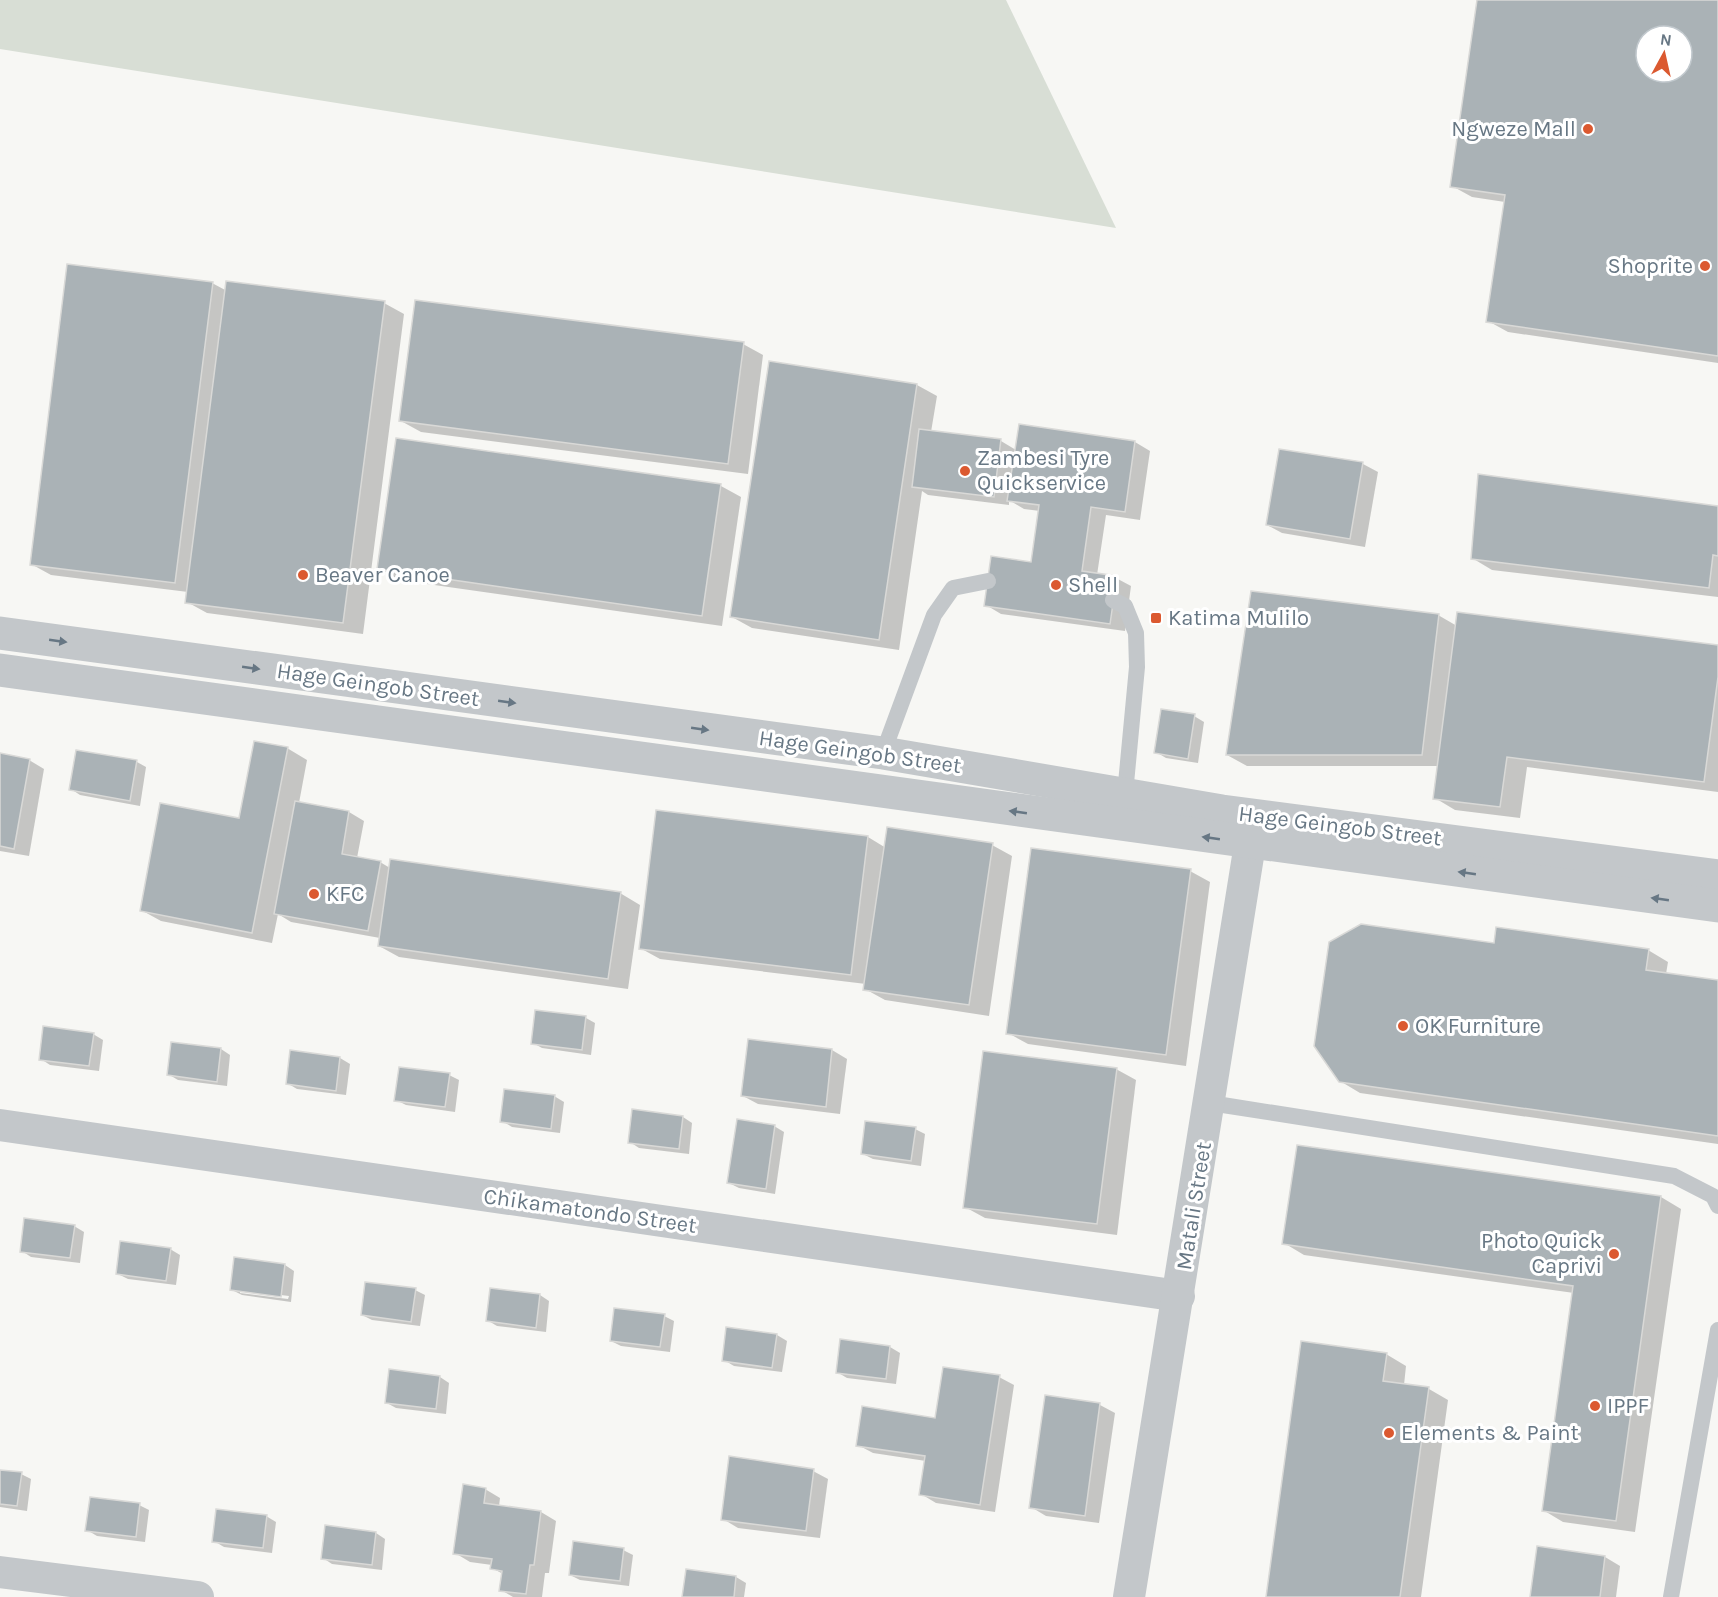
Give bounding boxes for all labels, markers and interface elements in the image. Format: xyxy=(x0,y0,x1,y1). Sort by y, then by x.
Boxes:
north arrow xyxy=(1634,24,1694,84)
text: N xyxy=(1659,29,1673,50)
place label: Ngweze Mall xyxy=(1451,116,1576,142)
marker: Ngweze Mall xyxy=(1581,122,1595,136)
place label: Shoprite xyxy=(1607,253,1693,279)
marker: Shoprite xyxy=(1698,259,1712,273)
place label: Zambesi Tyre Quickservice xyxy=(977,445,1109,496)
marker: Zambesi Tyre Quickservice xyxy=(958,464,972,478)
place label: Beaver Canoe xyxy=(315,562,450,588)
marker: Beaver Canoe xyxy=(296,568,310,582)
place label: Shell xyxy=(1068,572,1118,598)
marker: Shell xyxy=(1049,578,1063,592)
place label: Katima Mulilo xyxy=(1168,605,1309,631)
marker: Katima Mulilo xyxy=(1149,611,1163,625)
one-way arrow xyxy=(49,637,68,646)
street label: Hage Geingob Street xyxy=(275,658,481,712)
one-way arrow xyxy=(242,663,261,672)
one-way arrow xyxy=(497,698,516,707)
one-way arrow xyxy=(691,724,710,733)
street label: Hage Geingob Street xyxy=(757,725,963,779)
street label: Hage Geingob Street xyxy=(1237,801,1443,851)
one-way arrow xyxy=(1008,807,1027,816)
one-way arrow xyxy=(1201,834,1220,843)
one-way arrow xyxy=(1457,868,1476,877)
place label: KFC xyxy=(326,881,364,907)
marker: KFC xyxy=(307,887,321,901)
one-way arrow xyxy=(1650,894,1669,903)
place label: OK Furniture xyxy=(1415,1013,1541,1039)
marker: OK Furniture xyxy=(1396,1019,1410,1033)
street label: Matali Street xyxy=(1171,1140,1217,1272)
street label: Chikamatondo Street xyxy=(482,1183,698,1239)
place label: Photo Quick Caprivi xyxy=(1481,1228,1602,1279)
marker: Photo Quick Caprivi xyxy=(1607,1247,1621,1261)
place label: IPPF xyxy=(1607,1393,1649,1419)
marker: IPPF xyxy=(1588,1399,1602,1413)
place label: Elements & Paint xyxy=(1401,1420,1579,1446)
marker: Elements & Paint xyxy=(1382,1426,1396,1440)

